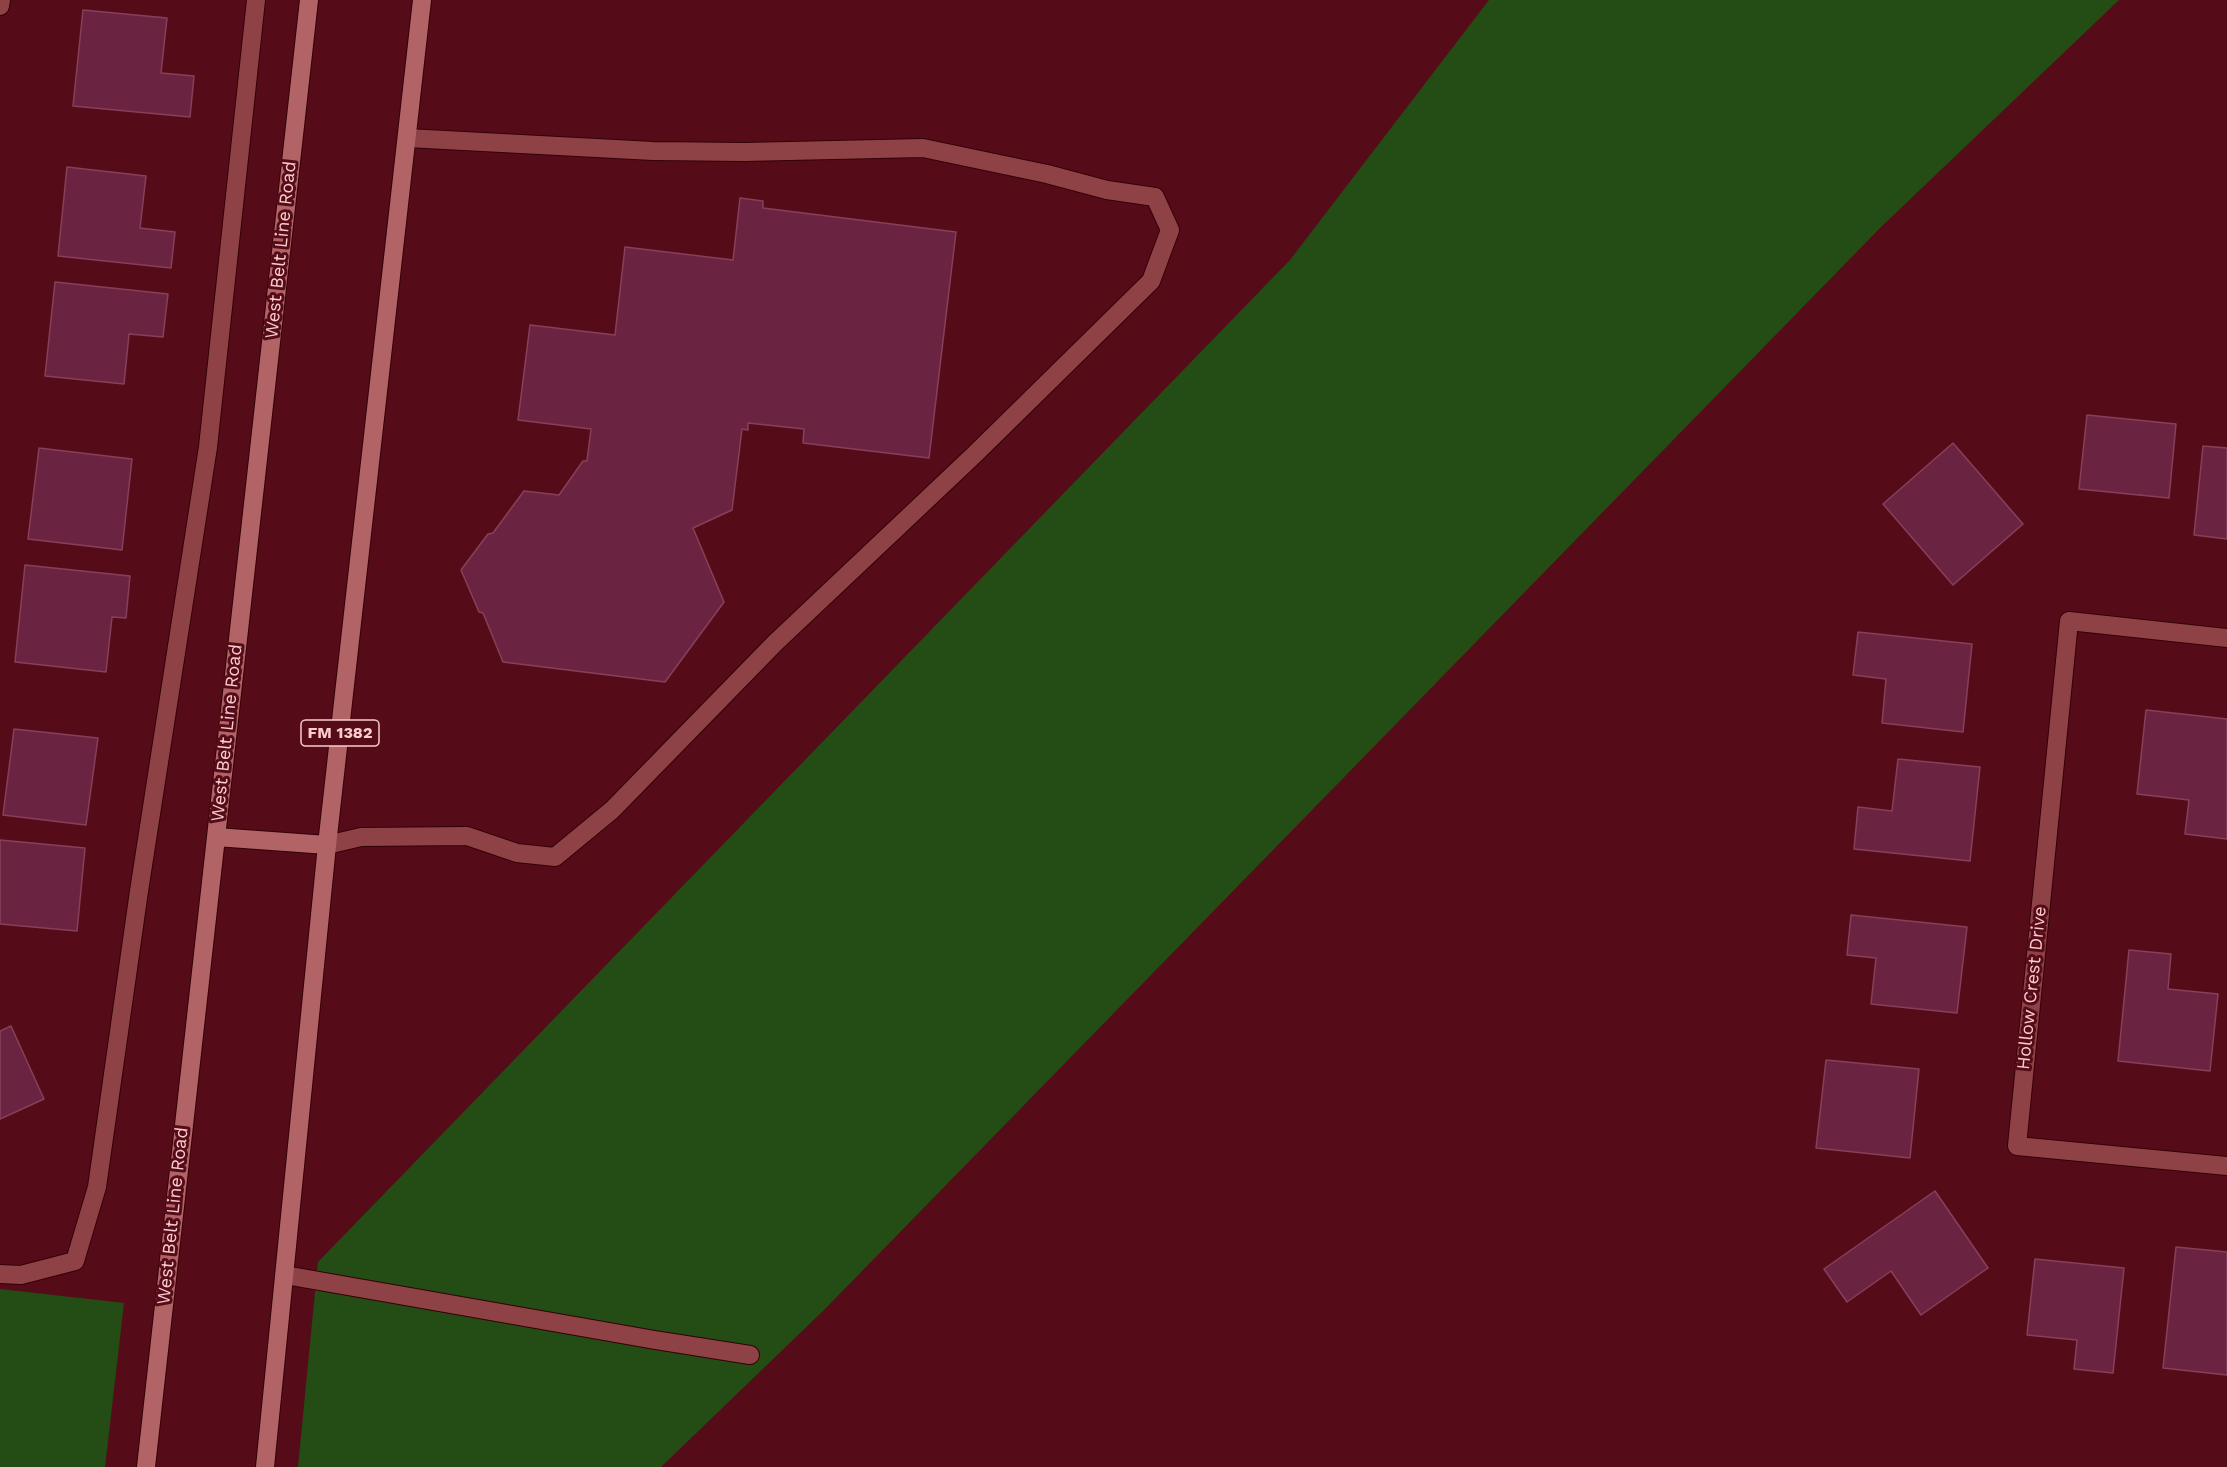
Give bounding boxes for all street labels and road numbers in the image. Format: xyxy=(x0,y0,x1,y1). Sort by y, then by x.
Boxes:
street label: West Belt Line Road xyxy=(261,160,301,340)
street label: West Belt Line Road xyxy=(207,643,247,823)
road number: FM 1382 xyxy=(301,720,379,746)
street label: Hollow Crest Drive xyxy=(2013,905,2051,1071)
street label: West Belt Line Road xyxy=(153,1126,193,1306)

